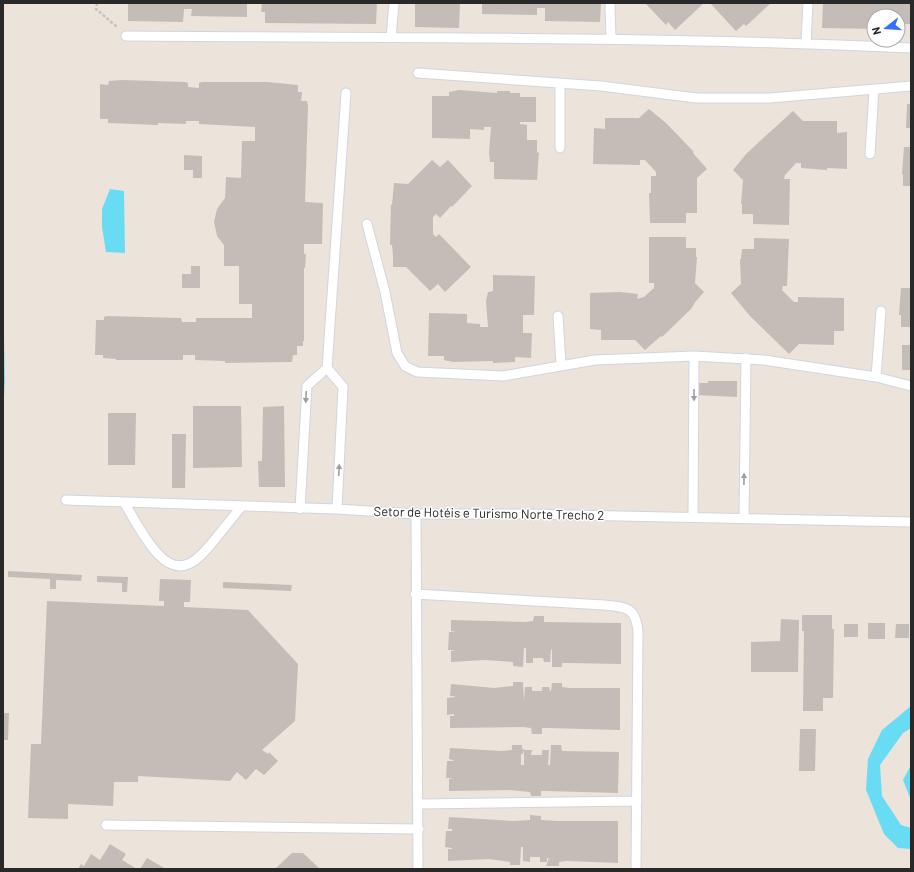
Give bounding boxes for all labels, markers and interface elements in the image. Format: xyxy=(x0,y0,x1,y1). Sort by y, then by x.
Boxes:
north arrow xyxy=(866,8,906,48)
text: N xyxy=(869,26,883,36)
one-way arrow xyxy=(691,389,697,402)
one-way arrow xyxy=(303,391,310,404)
one-way arrow xyxy=(336,464,343,476)
one-way arrow xyxy=(741,473,748,485)
street label: Setor de Hotéis e Turismo Norte Trecho 2 xyxy=(374,503,604,523)

